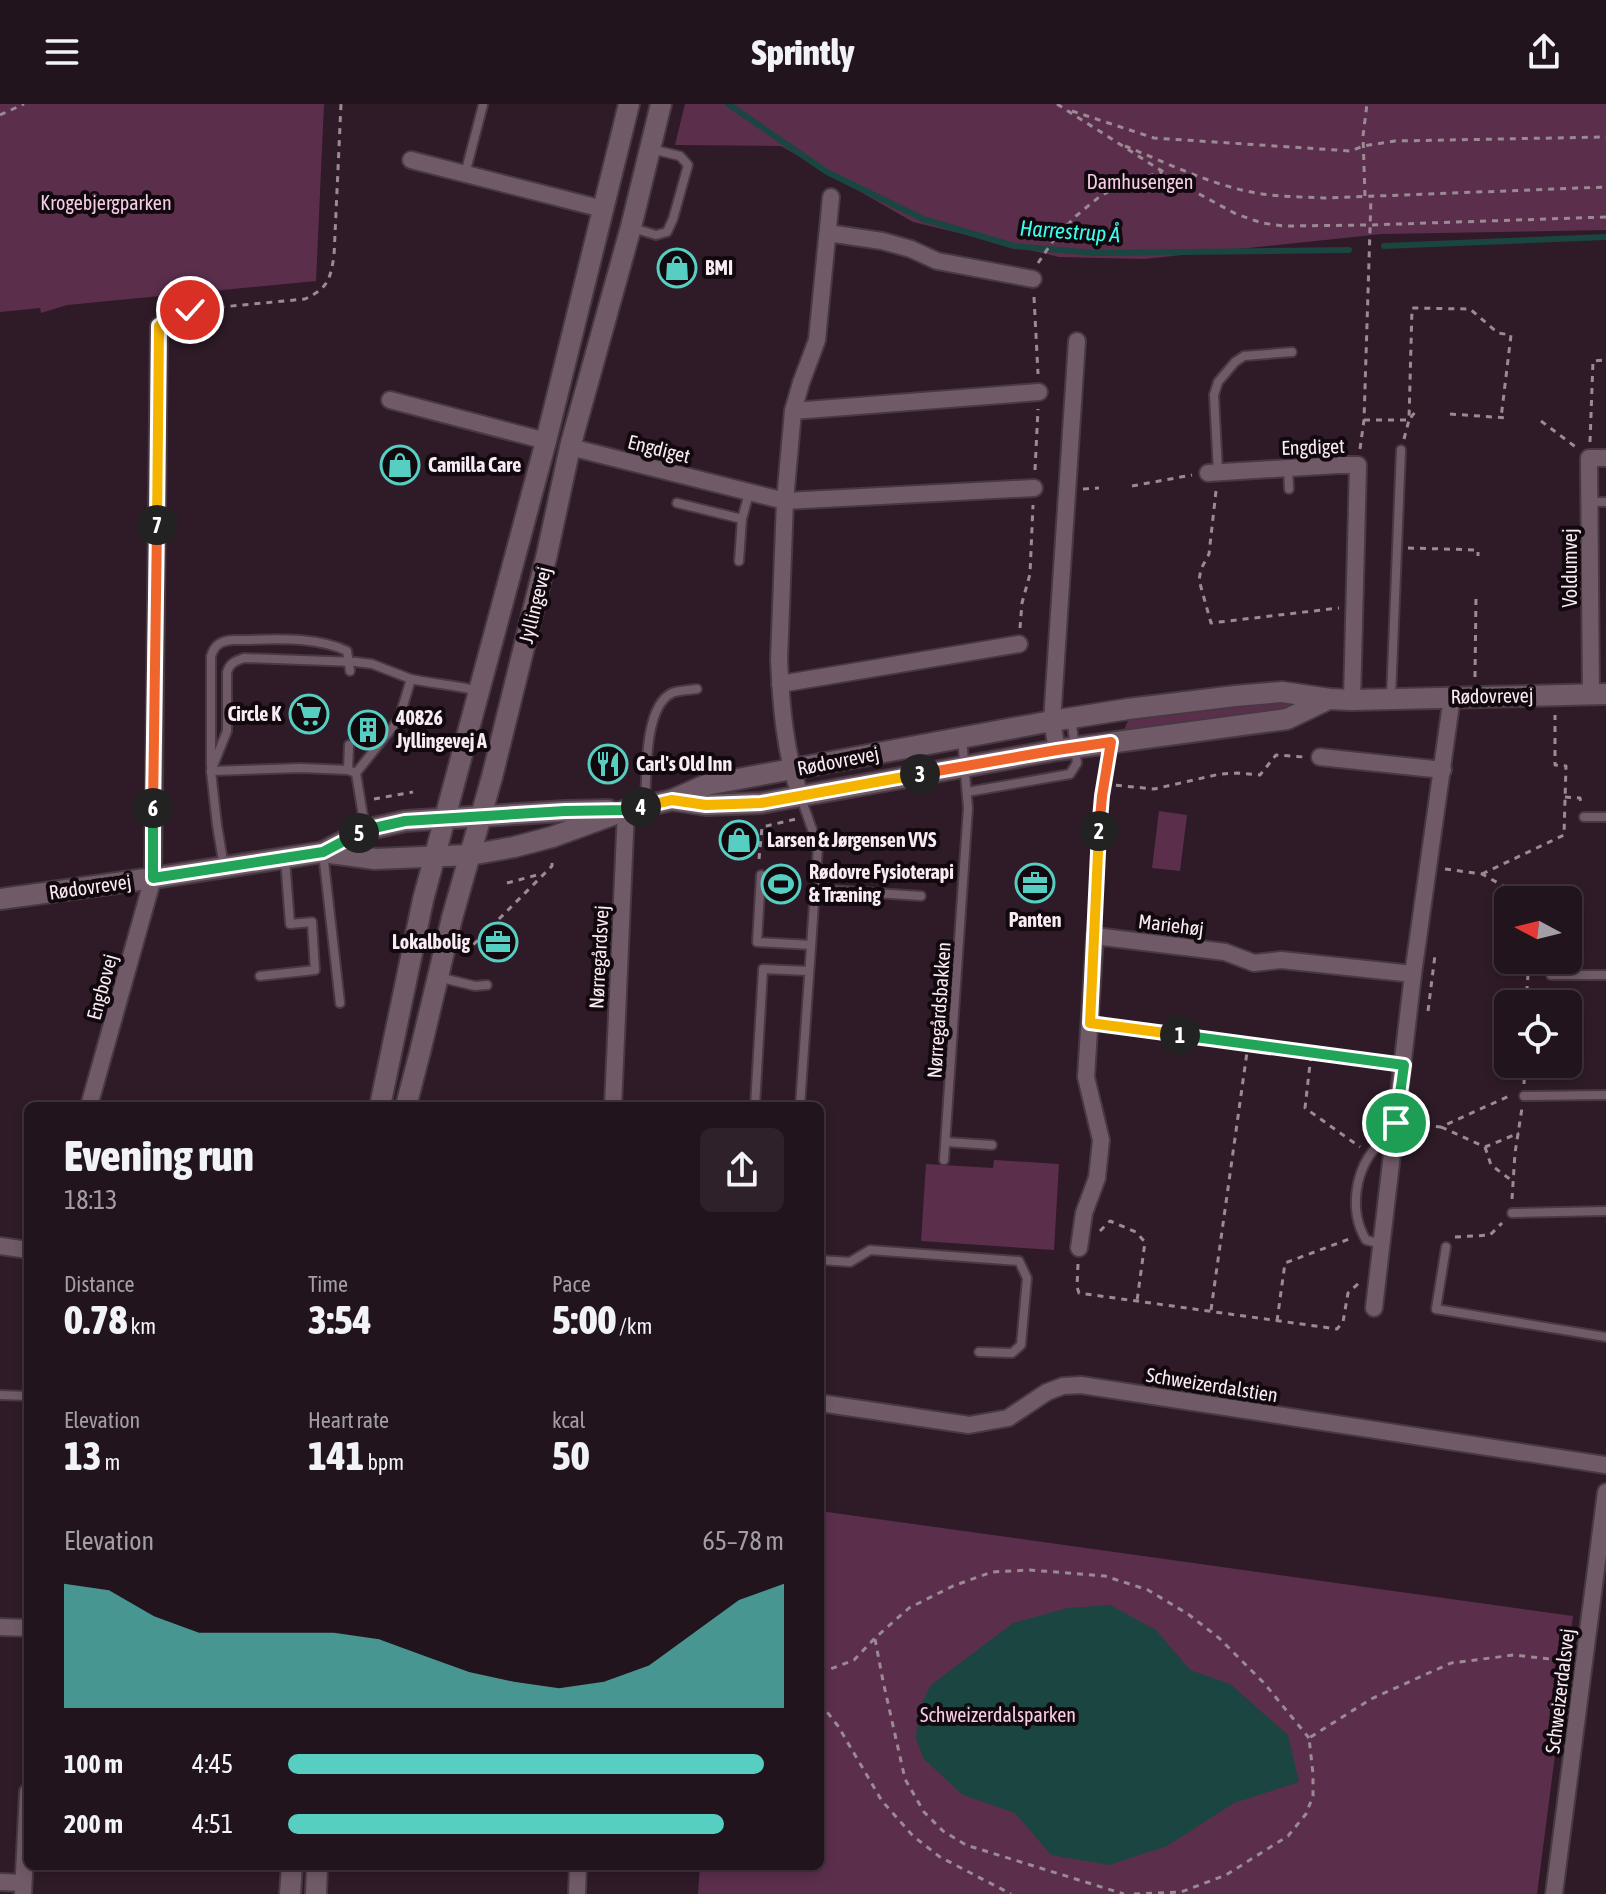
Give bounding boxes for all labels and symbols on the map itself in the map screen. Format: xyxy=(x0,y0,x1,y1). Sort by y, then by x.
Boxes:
park label: Damhusengen xyxy=(1086,170,1194,193)
park label: Krogebjergparken xyxy=(40,191,172,214)
water label: Harrestrup Å xyxy=(1019,215,1121,247)
shop icon: BMI xyxy=(656,247,698,289)
place label: BMI xyxy=(705,256,733,279)
pin xyxy=(156,276,224,344)
street label: Engdiget xyxy=(626,430,693,467)
street label: Engdiget xyxy=(1281,434,1345,459)
shop icon: Camilla Care xyxy=(379,444,421,486)
place label: Camilla Care xyxy=(428,453,521,476)
pin: 7 xyxy=(137,505,177,545)
street label: Voldumvej xyxy=(1558,529,1581,607)
street label: Jyllingevej xyxy=(514,564,555,646)
street label: Rødovrevej xyxy=(1450,683,1534,708)
supermarket icon: Circle K xyxy=(288,693,330,735)
place label: Circle K xyxy=(227,702,281,725)
place label: 40826 Jyllingevej A xyxy=(395,706,487,752)
building icon: 40826 Jyllingevej A xyxy=(347,709,389,751)
street label: Rødovrevej xyxy=(795,741,881,780)
restaurant icon: Carl's Old Inn xyxy=(587,743,629,785)
place label: Carl's Old Inn xyxy=(636,752,732,775)
pin: 3 xyxy=(900,754,940,794)
pin: 4 xyxy=(621,787,661,827)
pin: 6 xyxy=(133,788,173,828)
pin: 2 xyxy=(1079,811,1119,851)
pin: 5 xyxy=(339,813,379,853)
shop icon: Larsen & Jørgensen VVS xyxy=(718,819,760,861)
place label: Larsen & Jørgensen VVS xyxy=(767,828,937,851)
place label: Rødovre Fysioterapi & Træning xyxy=(809,860,954,906)
office icon: Panten xyxy=(1014,862,1056,904)
sports icon: Rødovre Fysioterapi & Træning xyxy=(760,863,802,905)
street label: Rødovrevej xyxy=(47,869,133,904)
north arrow xyxy=(1494,886,1582,974)
street label: Nørregårdsvej xyxy=(584,905,613,1009)
place label: Panten xyxy=(1009,908,1061,931)
street label: Mariehøj xyxy=(1137,909,1205,940)
office icon: Lokalbolig xyxy=(477,921,519,963)
place label: Lokalbolig xyxy=(392,930,470,953)
street label: Nørregårdsbakken xyxy=(922,941,955,1079)
street label: Engbovej xyxy=(82,951,121,1022)
pin: 1 xyxy=(1160,1015,1200,1055)
pin xyxy=(1362,1089,1430,1157)
street label: Schweizerdalstien xyxy=(1145,1363,1280,1406)
street label: Schweizerdalsvej xyxy=(1540,1627,1579,1755)
park label: Schweizerdalsparken xyxy=(920,1703,1076,1726)

